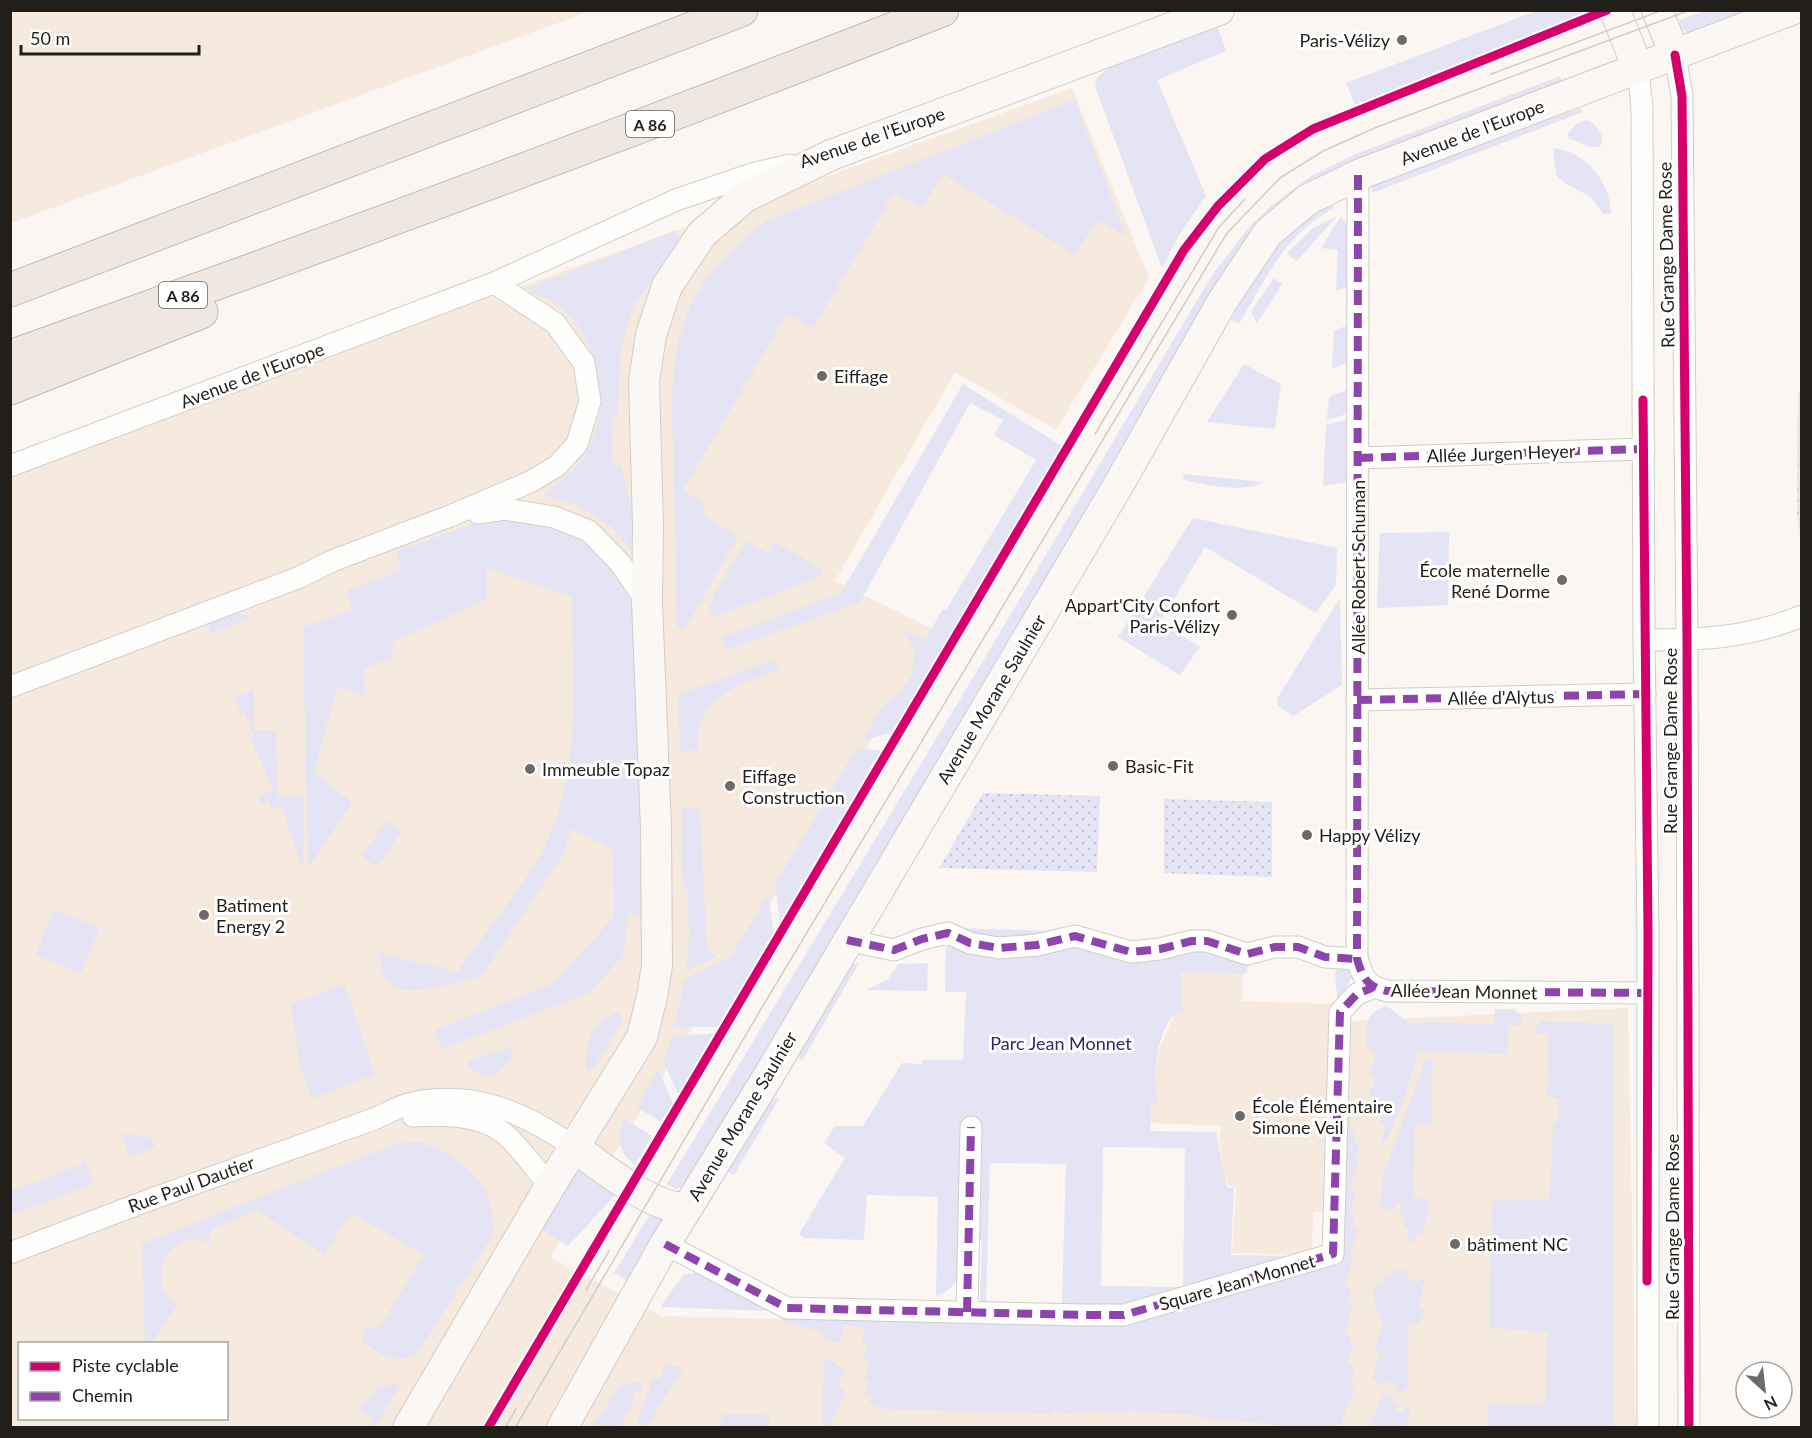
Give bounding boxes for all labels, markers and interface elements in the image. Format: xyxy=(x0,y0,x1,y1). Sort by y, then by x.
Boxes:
scale bar xyxy=(21,18,200,56)
text: 50 m xyxy=(30,27,70,49)
place label: Paris-Vélizy xyxy=(1299,29,1391,51)
marker: Paris-Vélizy xyxy=(1395,33,1409,47)
street label: Avenue de l'Europe xyxy=(1397,94,1547,170)
street label: Avenue de l'Europe xyxy=(796,102,948,172)
road number: A 86 xyxy=(626,111,674,137)
street label: Rue Grange Dame Rose xyxy=(1653,162,1679,348)
road number: A 86 xyxy=(159,282,207,308)
street label: Avenue de l'Europe xyxy=(177,337,327,413)
place label: Eiffage xyxy=(834,365,888,387)
marker: Eiffage xyxy=(815,369,829,383)
street label: Allée Jurgen Heyer xyxy=(1426,439,1576,467)
street label: Allée Robert Schuman xyxy=(1347,480,1369,654)
place label: École maternelle René Dorme xyxy=(1419,559,1550,602)
marker: École maternelle René Dorme xyxy=(1555,573,1569,587)
place label: Appart'City Confort Paris-Vélizy xyxy=(1065,594,1221,637)
marker: Appart'City Confort Paris-Vélizy xyxy=(1225,608,1239,622)
street label: Avenue Morane Saulnier xyxy=(932,610,1051,788)
street label: Rue Grange Dame Rose xyxy=(1659,648,1681,834)
street label: Allée d'Alytus xyxy=(1447,685,1555,709)
place label: Basic-Fit xyxy=(1125,755,1194,777)
place label: Immeuble Topaz xyxy=(542,758,670,780)
marker: Basic-Fit xyxy=(1106,759,1120,773)
marker: Immeuble Topaz xyxy=(523,762,537,776)
place label: Eiffage Construction xyxy=(742,765,845,808)
marker: Eiffage Construction xyxy=(723,779,737,793)
place label: Happy Vélizy xyxy=(1319,824,1421,846)
marker: Happy Vélizy xyxy=(1300,828,1314,842)
place label: Batiment Energy 2 xyxy=(216,894,289,937)
marker: Batiment Energy 2 xyxy=(197,908,211,922)
street label: Allée Jean Monnet xyxy=(1390,979,1538,1003)
street label: Avenue Morane Saulnier xyxy=(683,1027,802,1205)
park label: Parc Jean Monnet xyxy=(990,1032,1132,1054)
place label: École Élémentaire Simone Veil xyxy=(1252,1095,1393,1138)
marker: École Élémentaire Simone Veil xyxy=(1233,1109,1247,1123)
street label: Rue Grange Dame Rose xyxy=(1661,1134,1683,1320)
street label: Rue Paul Dautier xyxy=(125,1151,258,1217)
place label: bâtiment NC xyxy=(1467,1233,1568,1255)
marker: bâtiment NC xyxy=(1448,1237,1462,1251)
street label: Square Jean Monnet xyxy=(1156,1249,1318,1315)
legend xyxy=(18,1342,228,1420)
text: Piste cyclable xyxy=(72,1354,179,1376)
north arrow xyxy=(1734,1360,1794,1420)
text: Chemin xyxy=(72,1384,133,1406)
text: N xyxy=(1761,1393,1781,1415)

